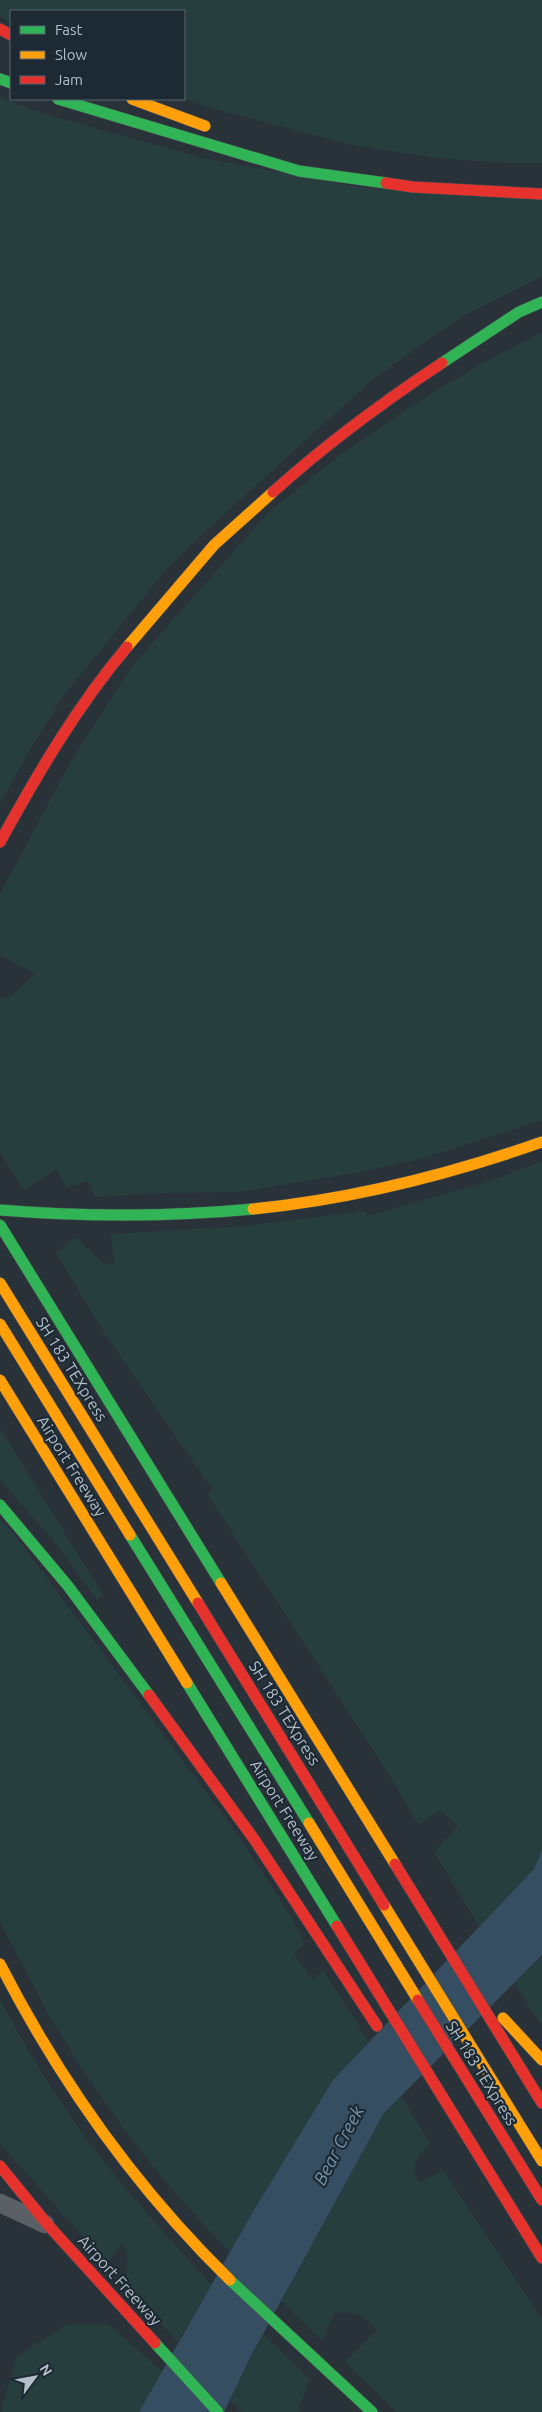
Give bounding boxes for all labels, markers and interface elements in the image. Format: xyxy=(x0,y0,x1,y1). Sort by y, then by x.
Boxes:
legend xyxy=(10,10,185,100)
text: Fast xyxy=(55,21,83,38)
text: Slow xyxy=(55,46,88,63)
text: Jam xyxy=(55,71,83,88)
street label: SH 183 TEXpress xyxy=(33,1313,111,1425)
street label: Airport Freeway xyxy=(34,1412,110,1520)
street label: SH 183 TEXpress xyxy=(246,1657,324,1769)
street label: Airport Freeway xyxy=(247,1756,323,1864)
street label: SH 183 TEXpress xyxy=(443,2017,521,2129)
water label: Bear Creek xyxy=(309,2101,367,2188)
street label: Airport Freeway xyxy=(75,2231,165,2329)
north arrow xyxy=(10,2352,60,2402)
text: N xyxy=(36,2361,56,2379)

